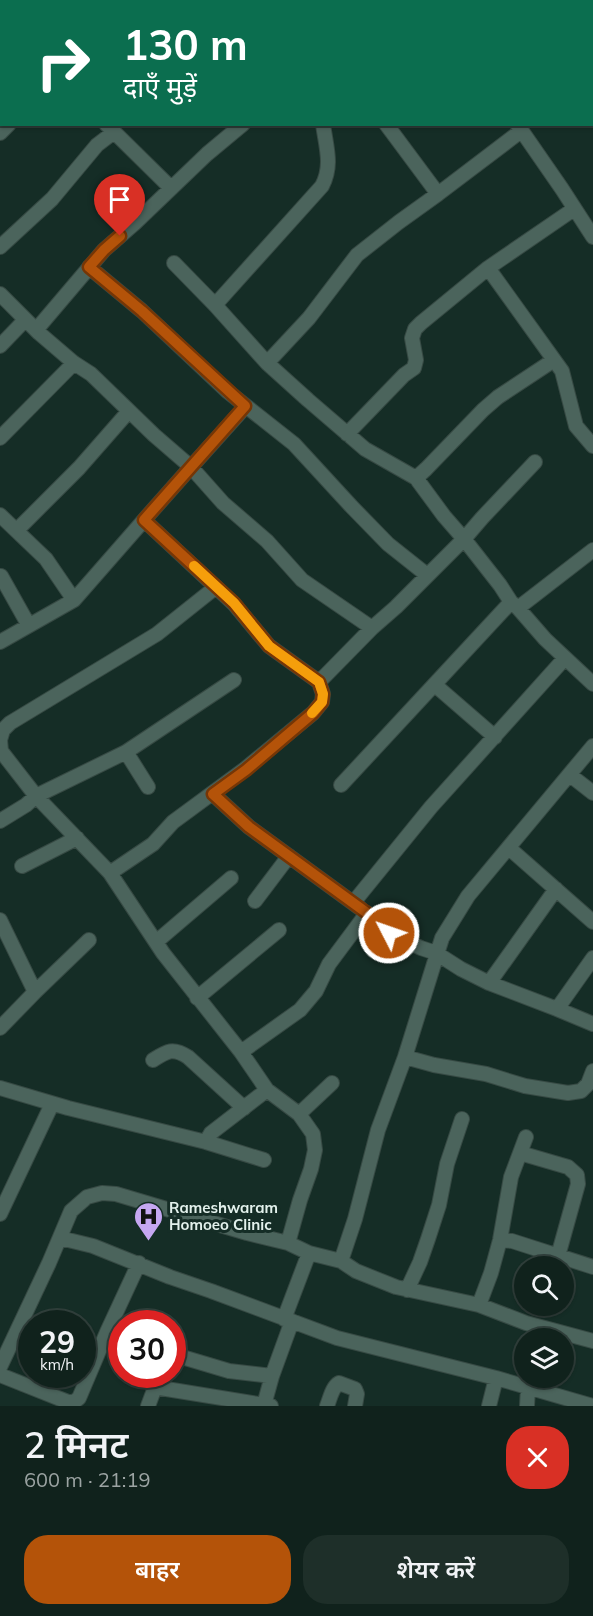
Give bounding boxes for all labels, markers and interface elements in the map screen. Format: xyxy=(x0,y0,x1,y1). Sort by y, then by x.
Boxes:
text: 130 m xyxy=(123,18,248,71)
icon: right xyxy=(24,24,102,102)
text: दाएँ मुड़ें xyxy=(123,70,197,104)
pin xyxy=(94,174,145,236)
icon: arrive xyxy=(103,183,136,216)
position arrow xyxy=(357,901,421,965)
place label: Rameshwaram Homoeo Clinic xyxy=(169,1198,278,1234)
hospital icon: Rameshwaram Homoeo Clinic xyxy=(132,1200,164,1242)
map controls xyxy=(514,1256,574,1388)
button: search xyxy=(514,1256,574,1316)
speed limit sign: 30 xyxy=(108,1310,186,1388)
text: 29 xyxy=(39,1323,75,1361)
button: layers xyxy=(514,1328,574,1388)
text: km/h xyxy=(40,1355,74,1374)
text: 2 मिनट xyxy=(24,1422,128,1467)
button: close xyxy=(506,1426,569,1489)
text: 600 m · 21:19 xyxy=(24,1467,150,1492)
button: बाहर xyxy=(24,1535,291,1604)
button: शेयर करें xyxy=(303,1535,569,1604)

